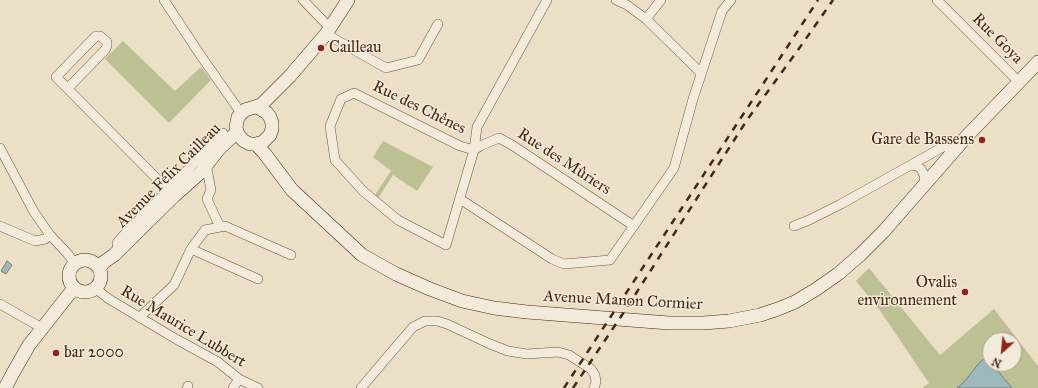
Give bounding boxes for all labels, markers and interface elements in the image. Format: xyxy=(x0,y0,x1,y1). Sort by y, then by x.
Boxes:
street label: Rue Goya xyxy=(968,10,1026,68)
place label: Cailleau xyxy=(329,38,382,58)
marker: Cailleau xyxy=(316,43,326,53)
street label: Rue des Chênes xyxy=(369,77,469,139)
street label: Avenue Félix Cailleau xyxy=(113,120,225,232)
street label: Rue des Mûriers xyxy=(514,125,614,199)
place label: Gare de Bassens xyxy=(871,130,974,150)
marker: Gare de Bassens xyxy=(977,135,987,145)
place label: Ovalis environnement xyxy=(857,273,957,311)
street label: Rue Maurice Lubbert xyxy=(117,282,249,372)
street label: Avenue Manon Cormier xyxy=(543,287,703,315)
marker: Ovalis environnement xyxy=(960,287,970,297)
north arrow xyxy=(982,332,1022,372)
place label: bar 2000 xyxy=(64,343,124,363)
marker: bar 2000 xyxy=(51,348,61,358)
text: N xyxy=(990,354,1004,370)

